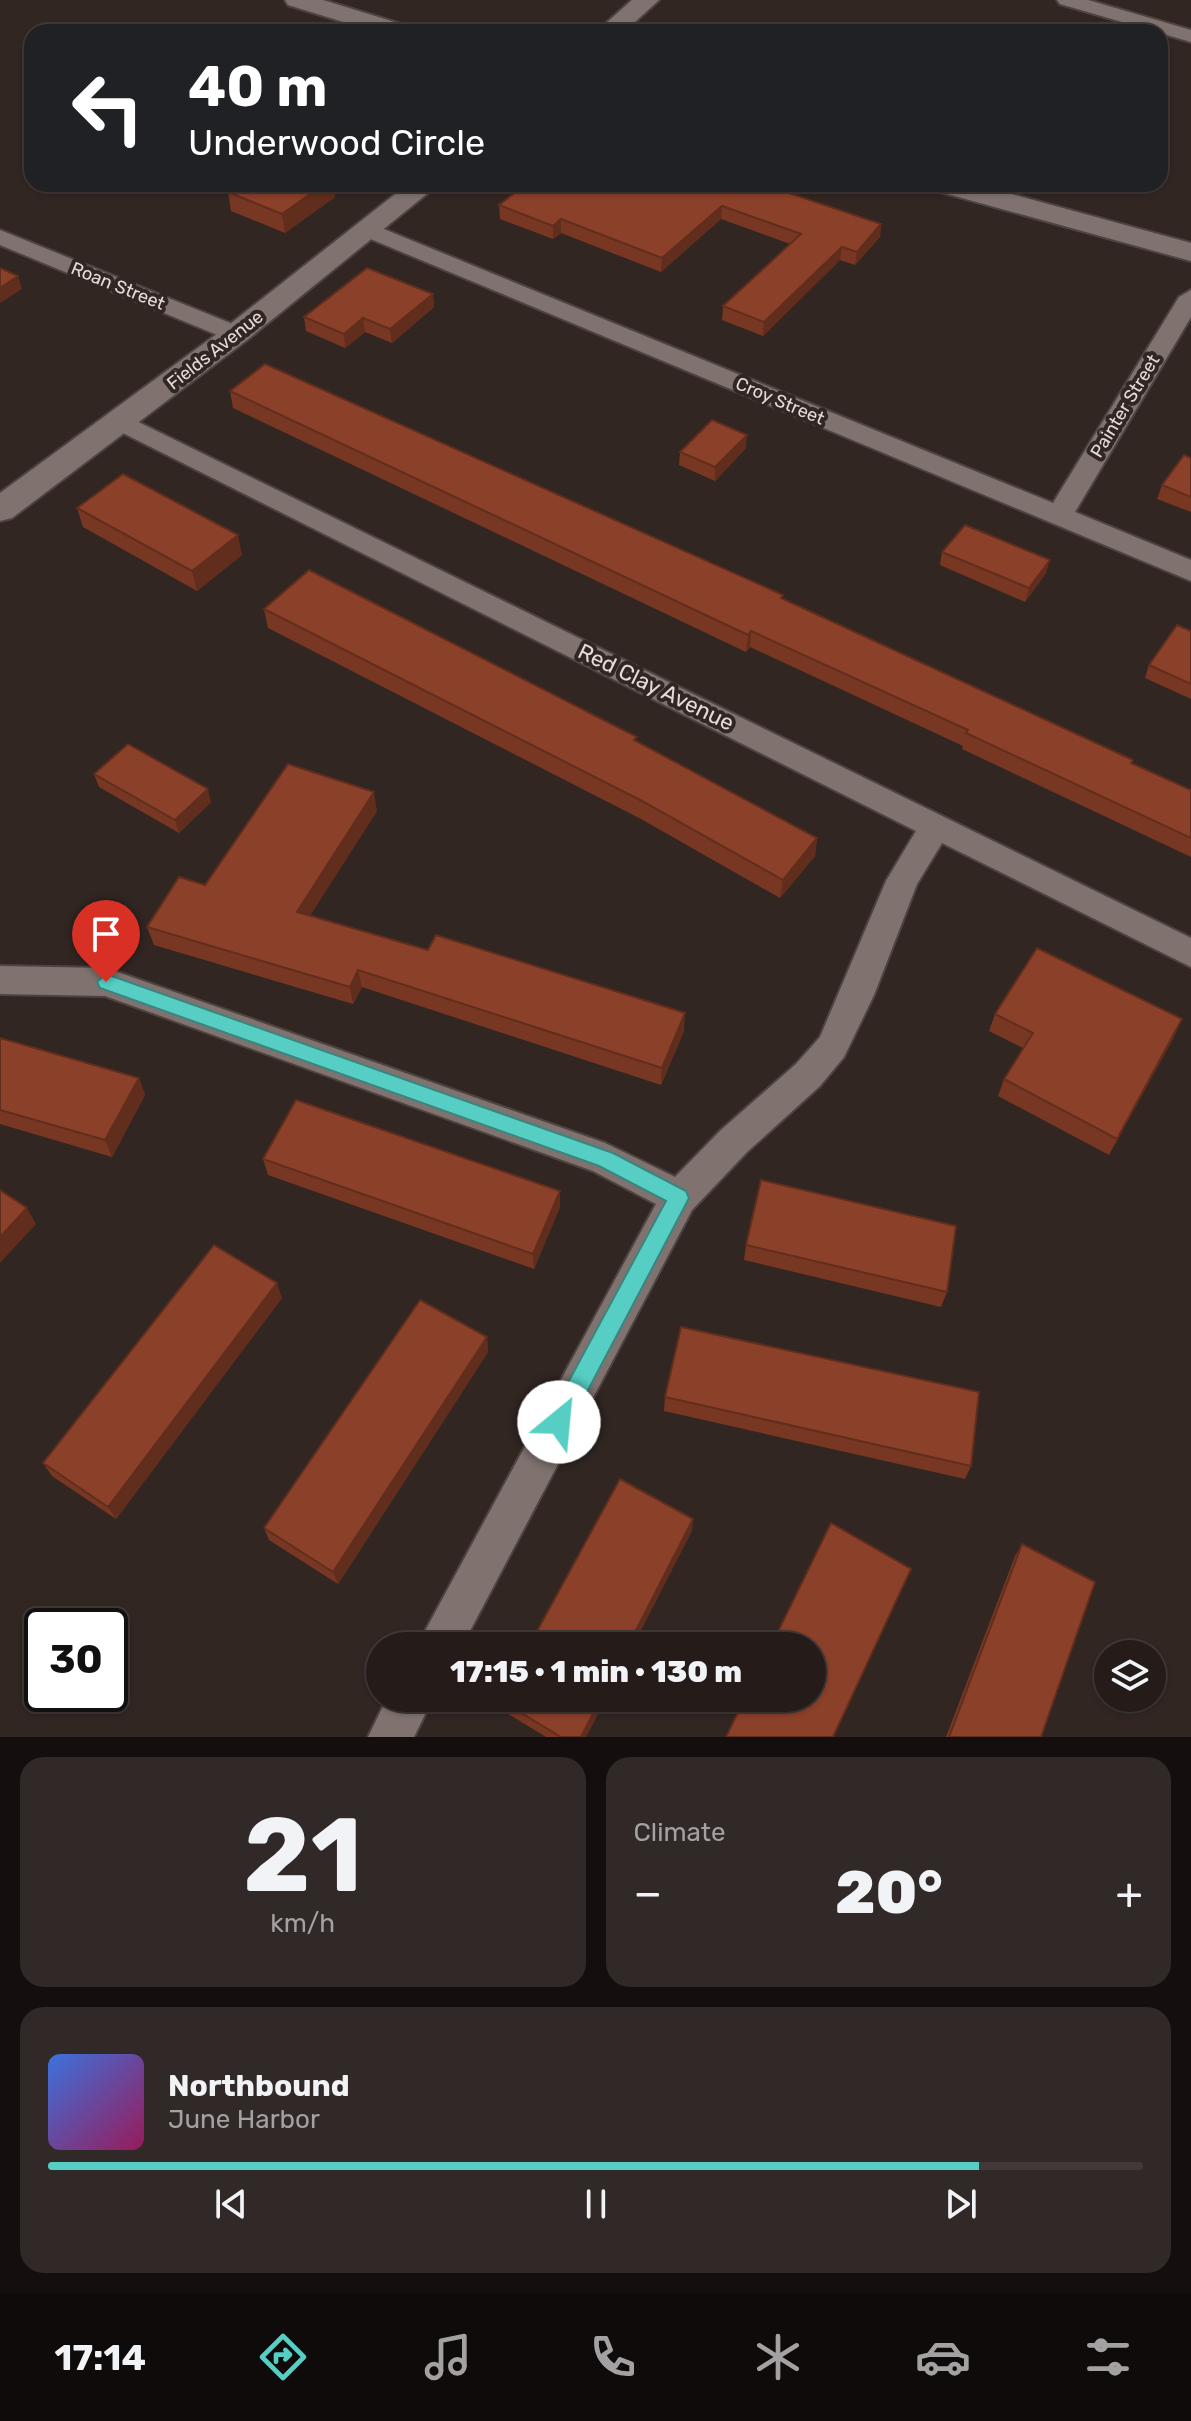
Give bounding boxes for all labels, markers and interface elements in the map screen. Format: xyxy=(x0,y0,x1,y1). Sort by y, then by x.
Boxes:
text: 40 m xyxy=(188,54,328,120)
icon: left xyxy=(56,56,160,160)
text: Underwood Circle xyxy=(188,121,485,164)
street label: Roan Street xyxy=(68,257,168,315)
street label: Fields Avenue xyxy=(162,306,268,394)
street label: Painter Street xyxy=(1086,350,1164,462)
street label: Croy Street xyxy=(732,372,828,430)
street label: Red Clay Avenue xyxy=(574,638,738,736)
pin xyxy=(72,900,140,982)
icon: arrive xyxy=(84,912,128,956)
position arrow xyxy=(517,1380,601,1464)
speed limit sign: 30 xyxy=(24,1608,128,1712)
map controls xyxy=(1094,1640,1166,1712)
button: layers xyxy=(1094,1640,1166,1712)
text: 17:15 · 1 min · 130 m xyxy=(450,1654,742,1690)
text: 21 xyxy=(243,1794,362,1917)
text: Climate xyxy=(634,1817,726,1848)
text: 20° xyxy=(835,1857,943,1928)
text: − xyxy=(634,1867,662,1919)
text: + xyxy=(1116,1867,1143,1919)
text: km/h xyxy=(270,1908,335,1939)
text: Northbound xyxy=(168,2068,350,2104)
text: June Harbor xyxy=(168,2104,320,2135)
icon: previous xyxy=(209,2182,253,2226)
icon: pause xyxy=(574,2182,618,2226)
icon: next xyxy=(939,2182,983,2226)
icon: directions xyxy=(255,2329,311,2385)
icon: music xyxy=(420,2329,476,2385)
icon: phone xyxy=(585,2329,641,2385)
icon: climate xyxy=(750,2329,806,2385)
icon: car xyxy=(915,2329,971,2385)
icon: filters xyxy=(1080,2329,1136,2385)
text: 17:14 xyxy=(55,2336,146,2379)

